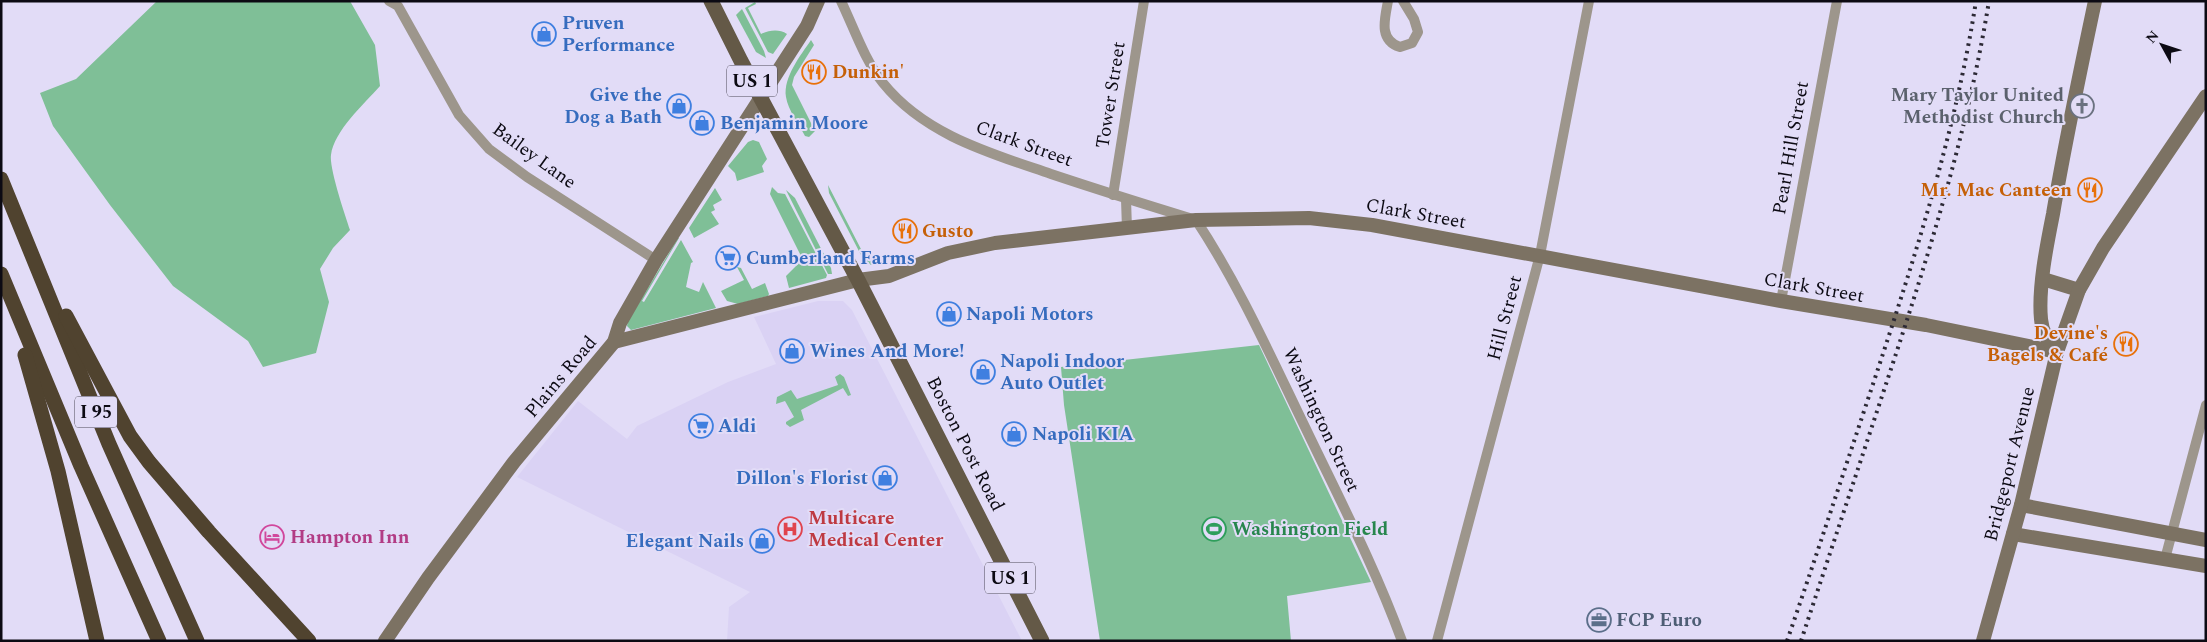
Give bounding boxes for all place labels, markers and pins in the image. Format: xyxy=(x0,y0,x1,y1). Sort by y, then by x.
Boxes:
place label: Pruven Performance xyxy=(562,9,675,60)
shop icon: Pruven Performance xyxy=(531,21,557,47)
place label: Dunkin' xyxy=(832,58,904,87)
restaurant icon: Dunkin' xyxy=(801,59,827,85)
place label: Give the Dog a Bath xyxy=(564,81,662,132)
place label: Mary Taylor United Methodist Church xyxy=(1890,81,2064,132)
shop icon: Give the Dog a Bath xyxy=(666,93,692,119)
church icon: Mary Taylor United Methodist Church xyxy=(2069,93,2095,119)
place label: Benjamin Moore xyxy=(720,109,868,138)
shop icon: Benjamin Moore xyxy=(689,110,715,136)
place label: Mr. Mac Canteen xyxy=(1920,176,2072,205)
restaurant icon: Mr. Mac Canteen xyxy=(2077,177,2103,203)
place label: Gusto xyxy=(922,217,973,246)
restaurant icon: Gusto xyxy=(892,218,918,244)
place label: Cumberland Farms xyxy=(746,244,915,273)
supermarket icon: Cumberland Farms xyxy=(715,245,741,271)
place label: Napoli Motors xyxy=(966,300,1094,329)
shop icon: Napoli Motors xyxy=(936,301,962,327)
place label: Devine's Bagels & Café xyxy=(1987,319,2108,370)
restaurant icon: Devine's Bagels & Café xyxy=(2113,331,2139,357)
place label: Wines And More! xyxy=(810,337,964,366)
shop icon: Wines And More! xyxy=(779,338,805,364)
place label: Napoli Indoor Auto Outlet xyxy=(1000,347,1125,398)
shop icon: Napoli Indoor Auto Outlet xyxy=(970,359,996,385)
place label: Aldi xyxy=(718,412,756,441)
supermarket icon: Aldi xyxy=(688,413,714,439)
place label: Napoli KIA xyxy=(1032,420,1134,449)
shop icon: Napoli KIA xyxy=(1001,421,1027,447)
place label: Dillon's Florist xyxy=(736,464,868,493)
shop icon: Dillon's Florist xyxy=(872,465,898,491)
place label: Multicare Medical Center xyxy=(808,504,944,555)
place label: Washington Field xyxy=(1232,515,1388,544)
hospital icon: Multicare Medical Center xyxy=(777,516,803,542)
sports icon: Washington Field xyxy=(1201,516,1227,542)
place label: Hampton Inn xyxy=(290,523,410,552)
hotel icon: Hampton Inn xyxy=(259,524,285,550)
place label: Elegant Nails xyxy=(626,527,744,556)
shop icon: Elegant Nails xyxy=(749,528,775,554)
place label: FCP Euro xyxy=(1616,606,1702,635)
office icon: FCP Euro xyxy=(1586,607,1612,633)

